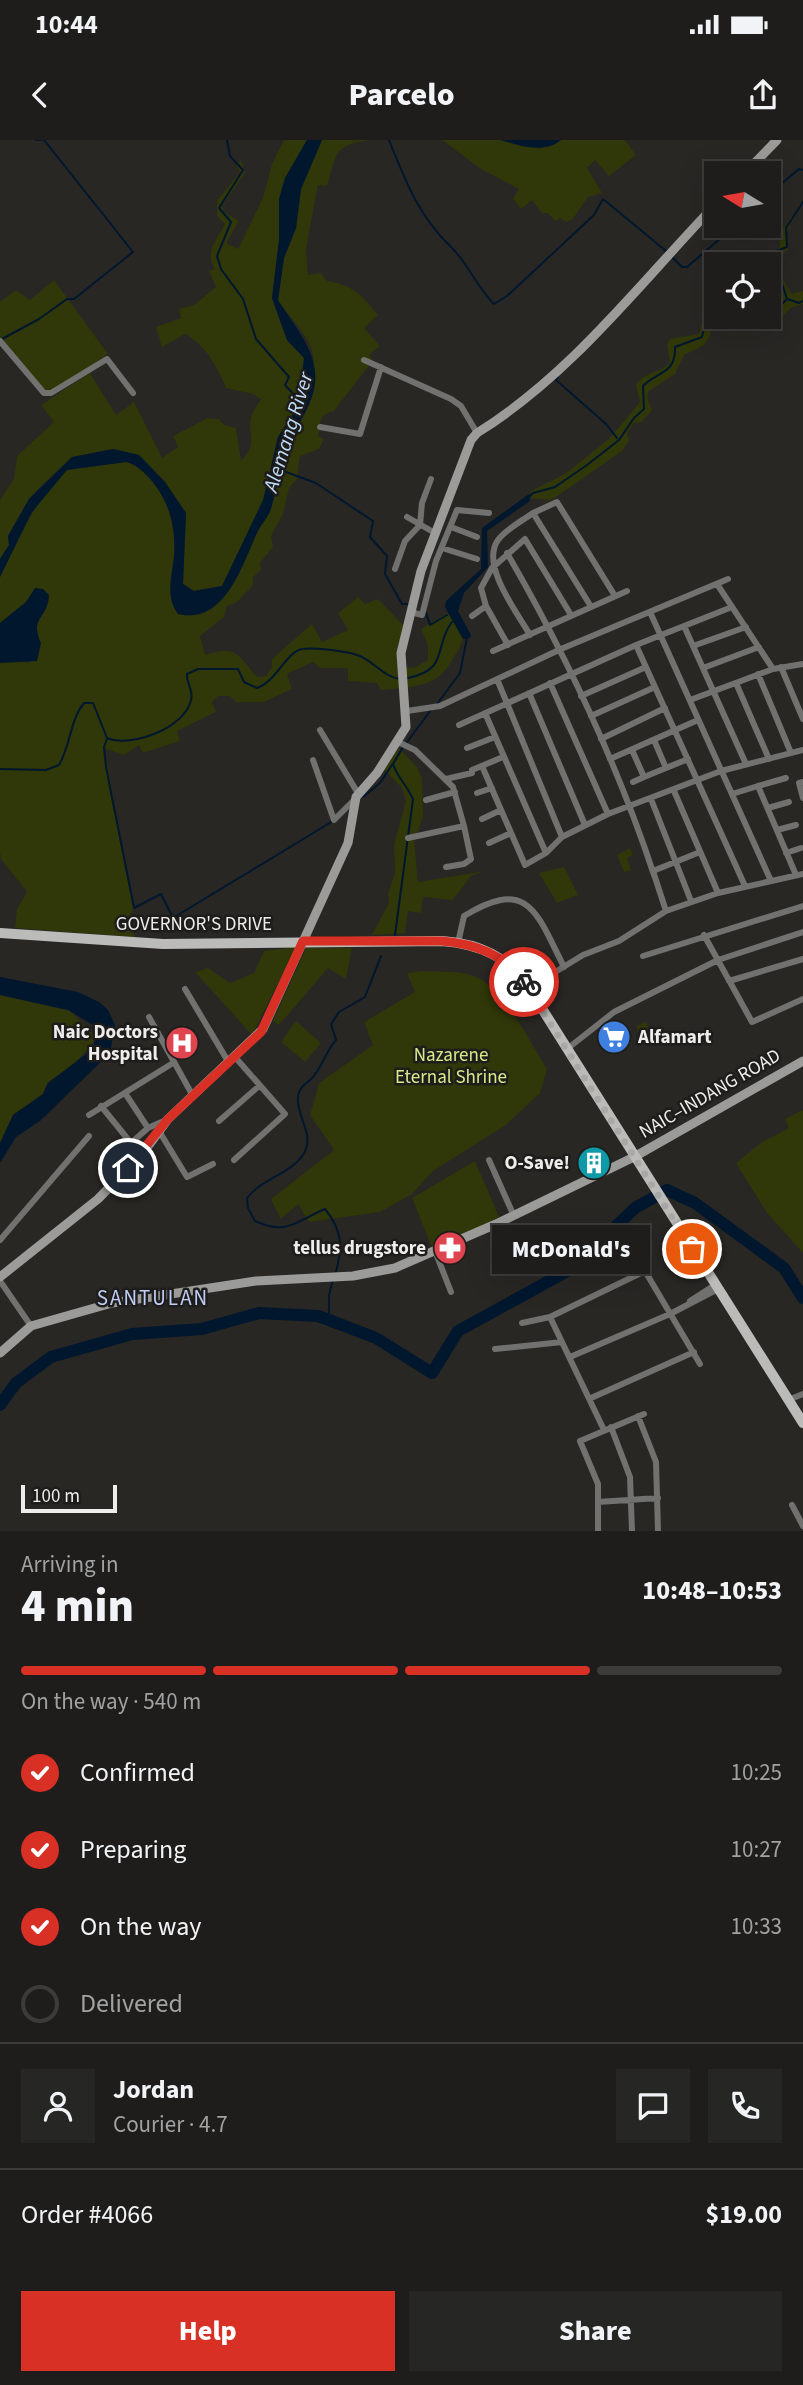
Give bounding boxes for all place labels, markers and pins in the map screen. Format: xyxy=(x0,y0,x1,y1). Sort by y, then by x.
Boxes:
supermarket icon: Alfamart xyxy=(595,1018,633,1056)
place label: Naic Doctors Hospital xyxy=(53,1019,159,1068)
hospital icon: Naic Doctors Hospital xyxy=(163,1024,201,1062)
place label: Alfamart xyxy=(637,1024,712,1051)
pin xyxy=(98,1138,158,1198)
building icon: O-Save! xyxy=(575,1144,613,1182)
place label: O-Save! xyxy=(505,1150,570,1177)
pin xyxy=(662,1219,722,1279)
callout: McDonald's xyxy=(492,1224,650,1274)
pharmacy icon: tellus drugstore xyxy=(431,1229,469,1267)
place label: tellus drugstore xyxy=(293,1235,426,1262)

